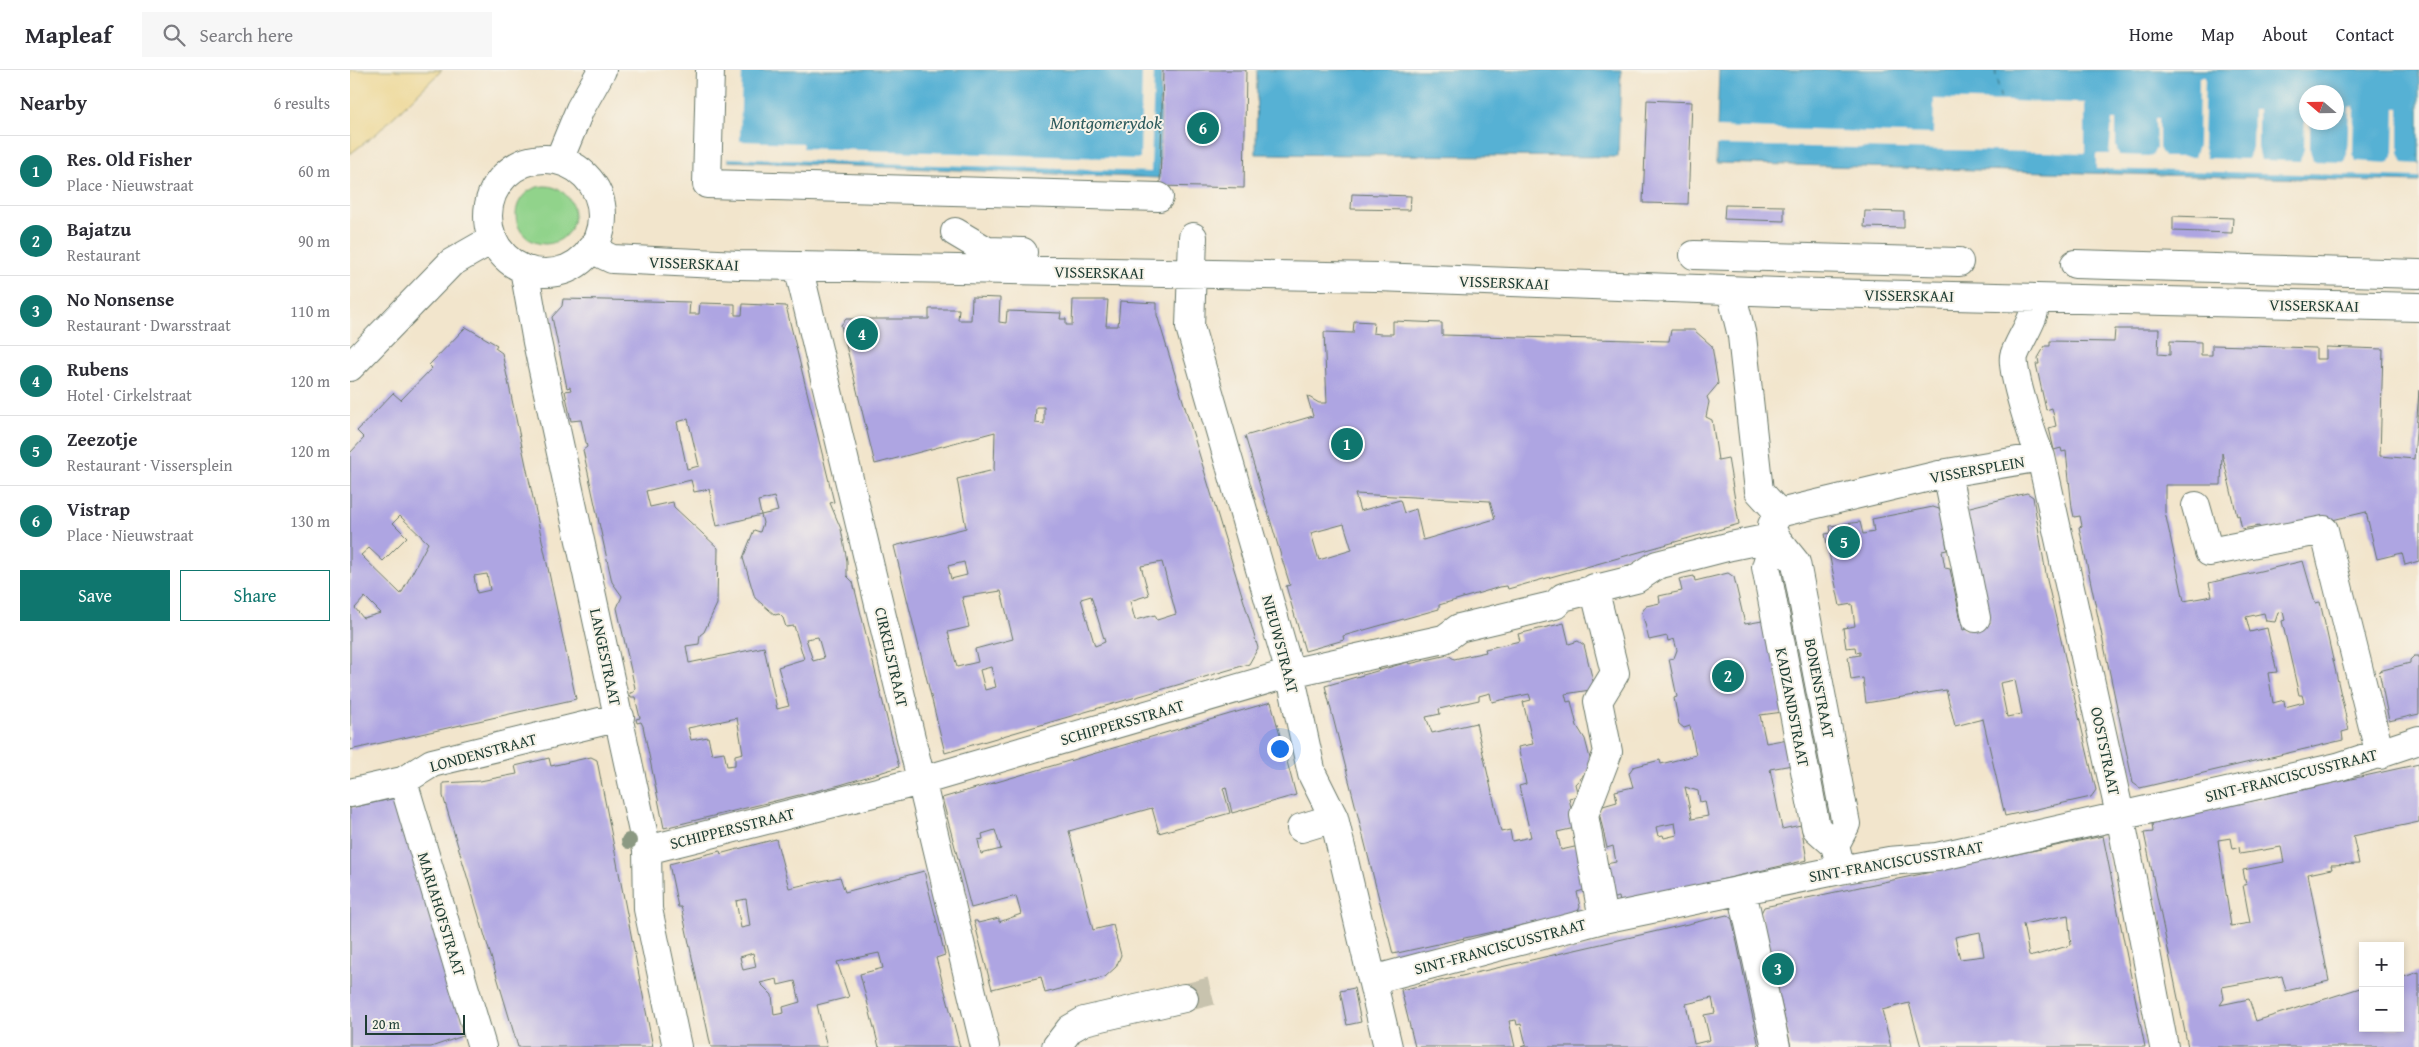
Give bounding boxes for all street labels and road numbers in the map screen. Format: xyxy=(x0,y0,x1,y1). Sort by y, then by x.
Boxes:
street label: VISSERSKAAI xyxy=(649,249,739,277)
street label: VISSERSKAAI xyxy=(1054,259,1144,285)
street label: VISSERSKAAI xyxy=(1459,268,1549,296)
street label: VISSERSKAAI xyxy=(1864,282,1954,308)
street label: VISSERSKAAI xyxy=(2269,292,2359,318)
street label: VISSERSPLEIN xyxy=(1928,449,2027,489)
street label: NIEUWSTRAAT xyxy=(1256,592,1306,696)
street label: CIRKELSTRAAT xyxy=(869,605,915,709)
street label: LANGESTRAAT xyxy=(584,606,628,708)
street label: BONENSTRAAT xyxy=(1799,636,1841,740)
street label: KADZANDSTRAAT xyxy=(1770,645,1816,769)
street label: SCHIPPERSSTRAAT xyxy=(1057,693,1187,751)
street label: OOSTSTRAAT xyxy=(2085,705,2127,797)
street label: LONDENSTRAAT xyxy=(427,726,539,778)
street label: SINT-FRANCISCUSSTRAAT xyxy=(2202,742,2380,808)
street label: SCHIPPERSSTRAAT xyxy=(667,801,797,855)
street label: SINT-FRANCISCUSSTRAAT xyxy=(1807,834,1985,888)
street label: MARIAHOFSTRAAT xyxy=(412,849,472,979)
street label: SINT-FRANCISCUSSTRAAT xyxy=(1411,912,1589,980)

